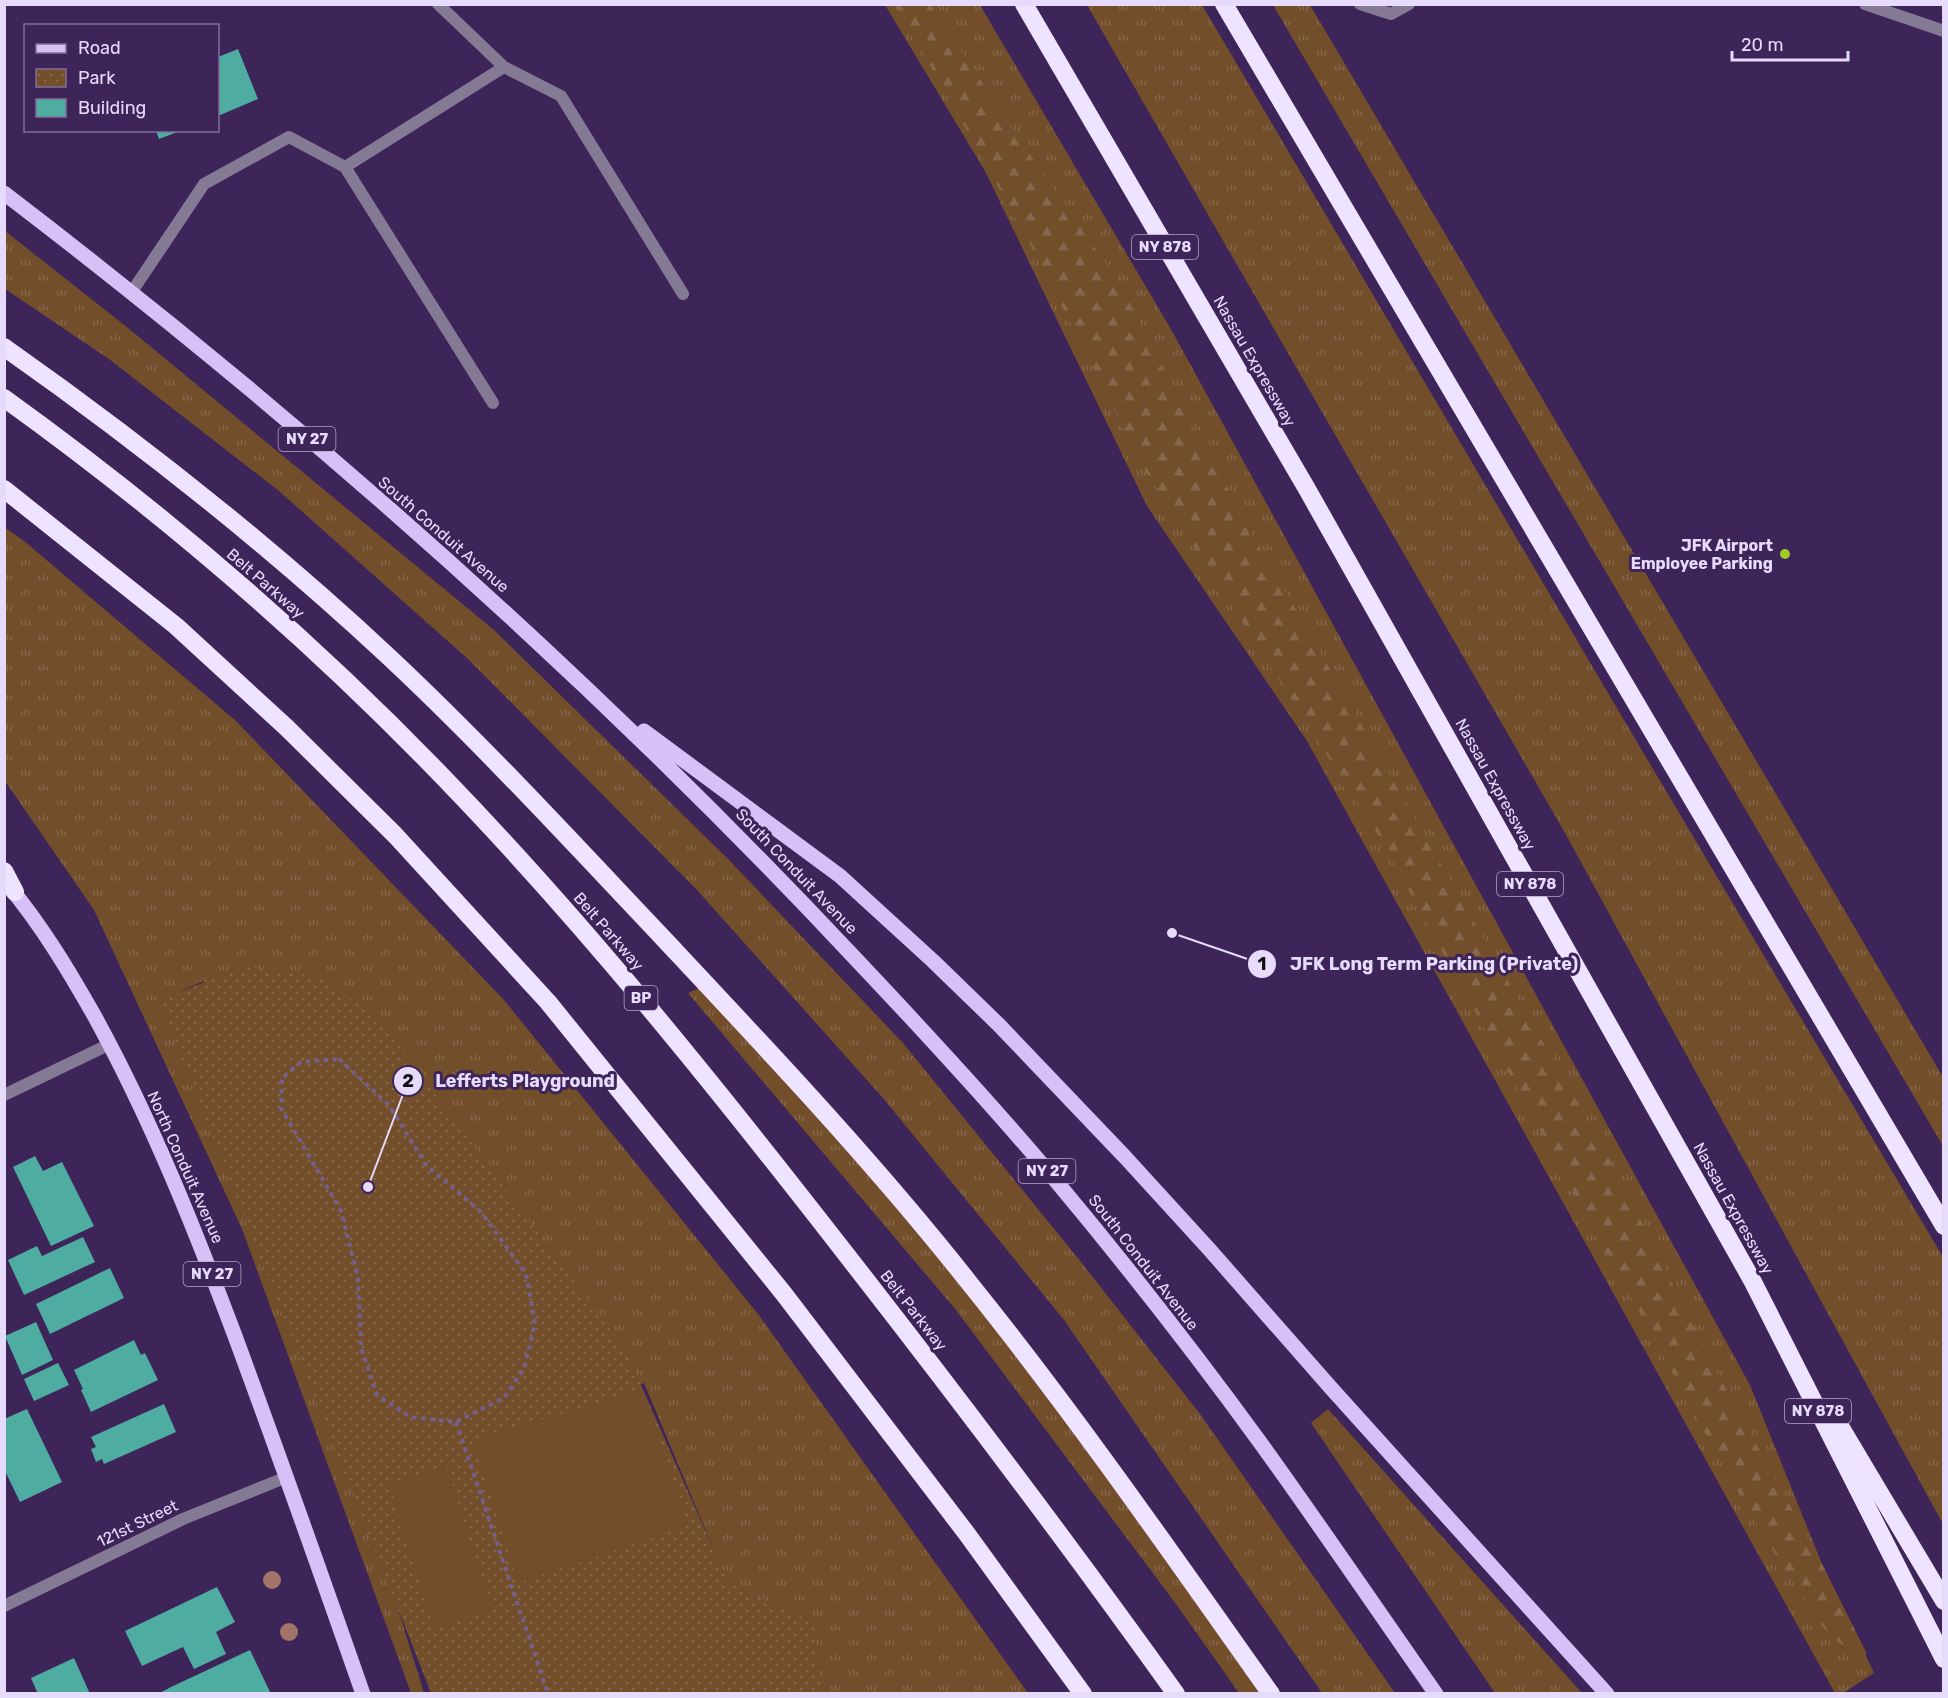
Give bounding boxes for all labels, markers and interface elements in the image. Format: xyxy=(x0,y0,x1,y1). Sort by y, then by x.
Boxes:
legend xyxy=(24,24,219,132)
scale bar xyxy=(1732,24,1848,62)
text: 20 m xyxy=(1741,34,1783,56)
text: Road xyxy=(78,37,121,59)
text: Park xyxy=(78,67,116,89)
text: Building xyxy=(78,97,146,119)
road number: NY 878 xyxy=(1132,235,1198,259)
street label: Nassau Expressway xyxy=(1209,293,1300,430)
road number: NY 27 xyxy=(278,427,336,451)
street label: South Conduit Avenue xyxy=(374,472,513,596)
place label: JFK Airport Employee Parking xyxy=(1631,536,1774,573)
street label: Belt Parkway xyxy=(223,544,309,622)
marker: JFK Airport Employee Parking xyxy=(1778,547,1792,561)
street label: Nassau Expressway xyxy=(1451,715,1540,854)
street label: South Conduit Avenue xyxy=(732,805,862,938)
road number: NY 878 xyxy=(1497,872,1563,896)
street label: Belt Parkway xyxy=(570,888,648,974)
callout: JFK Long Term Parking (Private) xyxy=(1247,946,1590,982)
text: 1 xyxy=(1258,953,1266,975)
text: JFK Long Term Parking (Private) xyxy=(1290,953,1578,975)
road number: BP xyxy=(624,986,658,1010)
callout: Lefferts Playground xyxy=(393,1063,627,1099)
text: 2 xyxy=(402,1070,414,1092)
text: Lefferts Playground xyxy=(435,1070,615,1092)
street label: North Conduit Avenue xyxy=(143,1088,228,1246)
street label: Nassau Expressway xyxy=(1689,1139,1778,1278)
road number: NY 27 xyxy=(1018,1159,1076,1183)
street label: South Conduit Avenue xyxy=(1085,1191,1203,1334)
road number: NY 27 xyxy=(184,1262,240,1286)
street label: Belt Parkway xyxy=(876,1266,951,1355)
road number: NY 878 xyxy=(1785,1399,1851,1423)
street label: 121st Street xyxy=(94,1496,181,1551)

